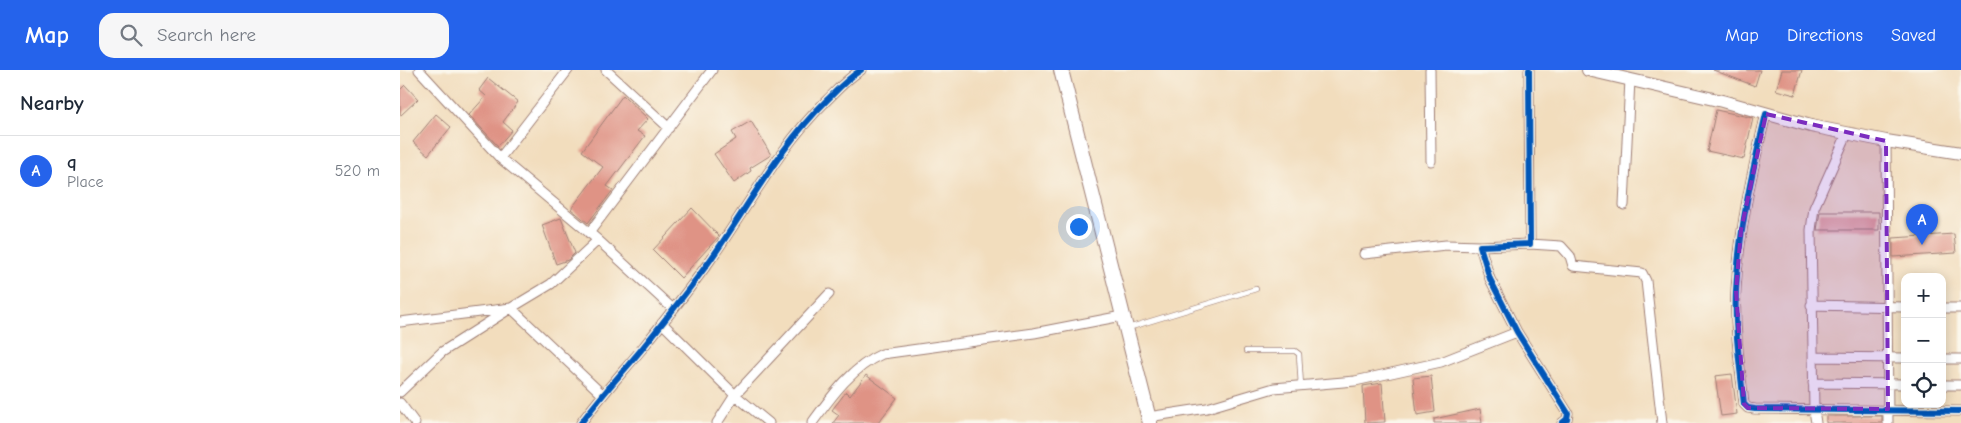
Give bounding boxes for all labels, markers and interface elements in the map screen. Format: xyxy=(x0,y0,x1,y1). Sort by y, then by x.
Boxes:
search box xyxy=(99,13,449,58)
text: Map xyxy=(25,21,69,49)
icon: search xyxy=(117,21,145,49)
text: Search here xyxy=(157,24,256,46)
text: Map xyxy=(1725,25,1759,46)
text: Directions xyxy=(1787,25,1863,46)
text: Saved xyxy=(1891,25,1936,46)
text: Nearby xyxy=(20,91,84,115)
text: q xyxy=(67,151,77,173)
text: A xyxy=(32,162,40,180)
text: 520 m xyxy=(335,162,380,180)
text: Place xyxy=(67,173,103,191)
pin: A xyxy=(1906,204,1938,245)
your location xyxy=(1066,214,1092,240)
map controls xyxy=(1901,273,1946,408)
button: + xyxy=(1901,273,1946,318)
button: − xyxy=(1901,318,1946,363)
button: locate xyxy=(1901,363,1946,408)

